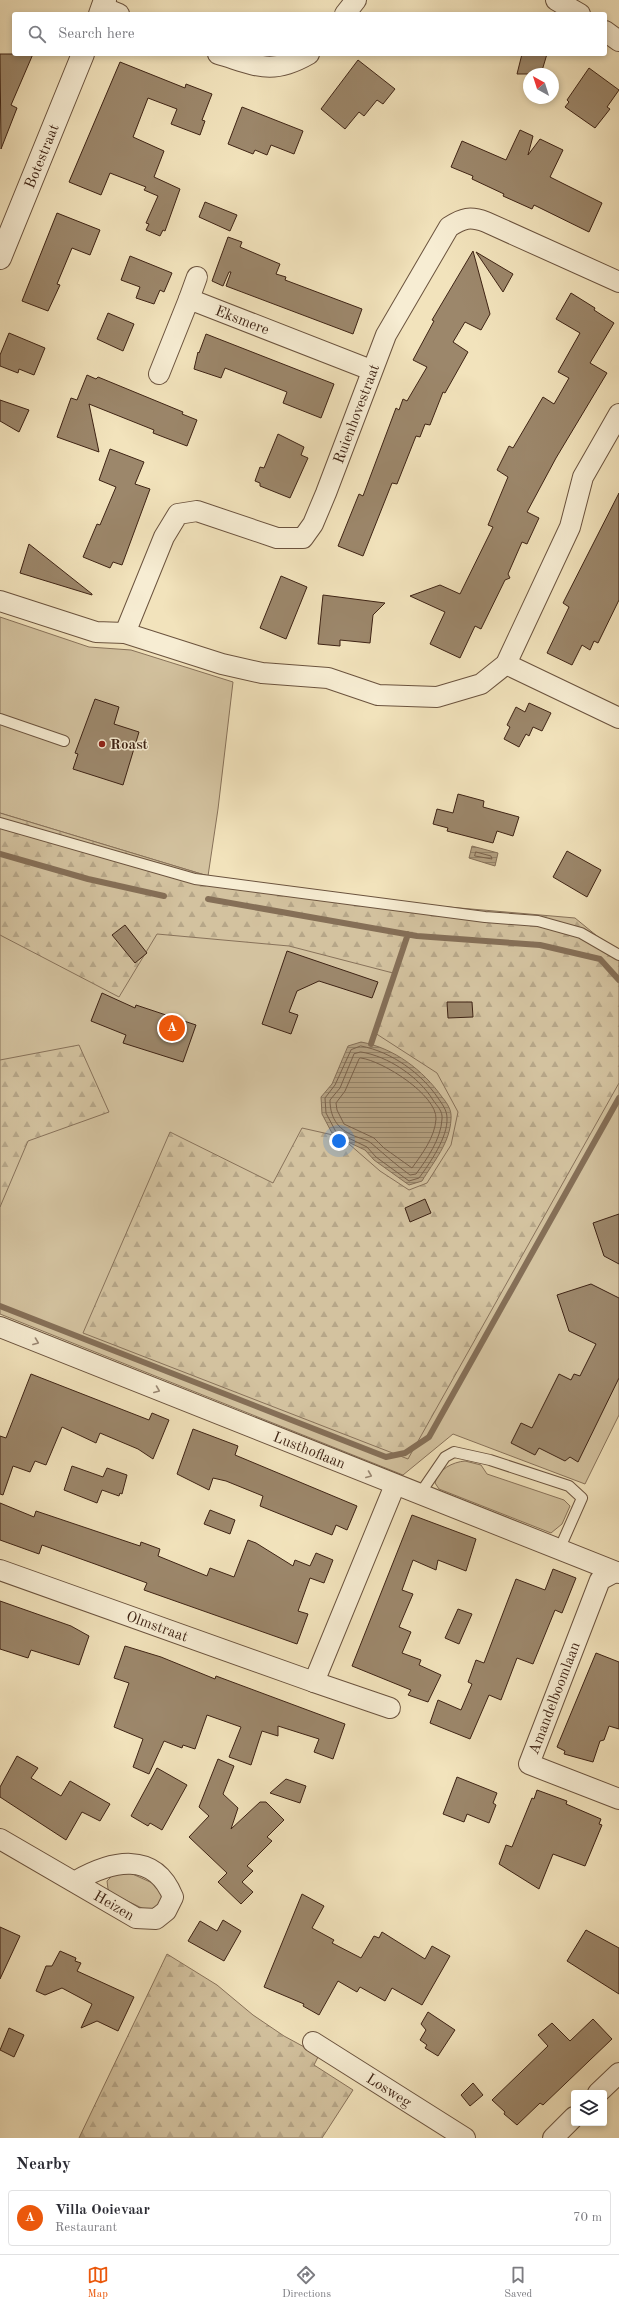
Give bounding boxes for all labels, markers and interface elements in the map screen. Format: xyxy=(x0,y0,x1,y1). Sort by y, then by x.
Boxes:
search box xyxy=(12,12,607,56)
icon: search xyxy=(26,23,48,45)
text: Search here xyxy=(58,27,135,42)
north arrow xyxy=(523,68,559,104)
street label: Botestraat xyxy=(23,122,63,191)
street label: Eksmere xyxy=(213,304,271,338)
street label: Ruienhovestraat xyxy=(332,362,383,466)
place label: Roast xyxy=(110,738,149,753)
marker: Roast xyxy=(97,739,107,749)
pin: A xyxy=(159,1013,185,1043)
your location xyxy=(329,1131,349,1151)
one-way arrow xyxy=(33,1337,40,1345)
one-way arrow xyxy=(154,1385,161,1393)
street label: Lusthoflaan xyxy=(271,1430,347,1472)
one-way arrow xyxy=(364,1470,372,1478)
street label: Olmstraat xyxy=(124,1610,190,1645)
street label: Amandelboomlaan xyxy=(527,1640,584,1757)
street label: Heizen xyxy=(90,1889,136,1924)
street label: Losweg xyxy=(363,2072,413,2111)
map controls xyxy=(571,2090,607,2126)
button: layers xyxy=(571,2090,607,2126)
text: Nearby xyxy=(16,2156,71,2173)
text: Villa Ooievaar xyxy=(55,2203,150,2218)
text: A xyxy=(25,2211,35,2224)
text: 70 m xyxy=(573,2211,602,2224)
text: Restaurant xyxy=(55,2221,117,2234)
tab: Map xyxy=(87,2264,109,2302)
tab: Directions xyxy=(282,2264,331,2302)
tab: Saved xyxy=(504,2264,532,2302)

